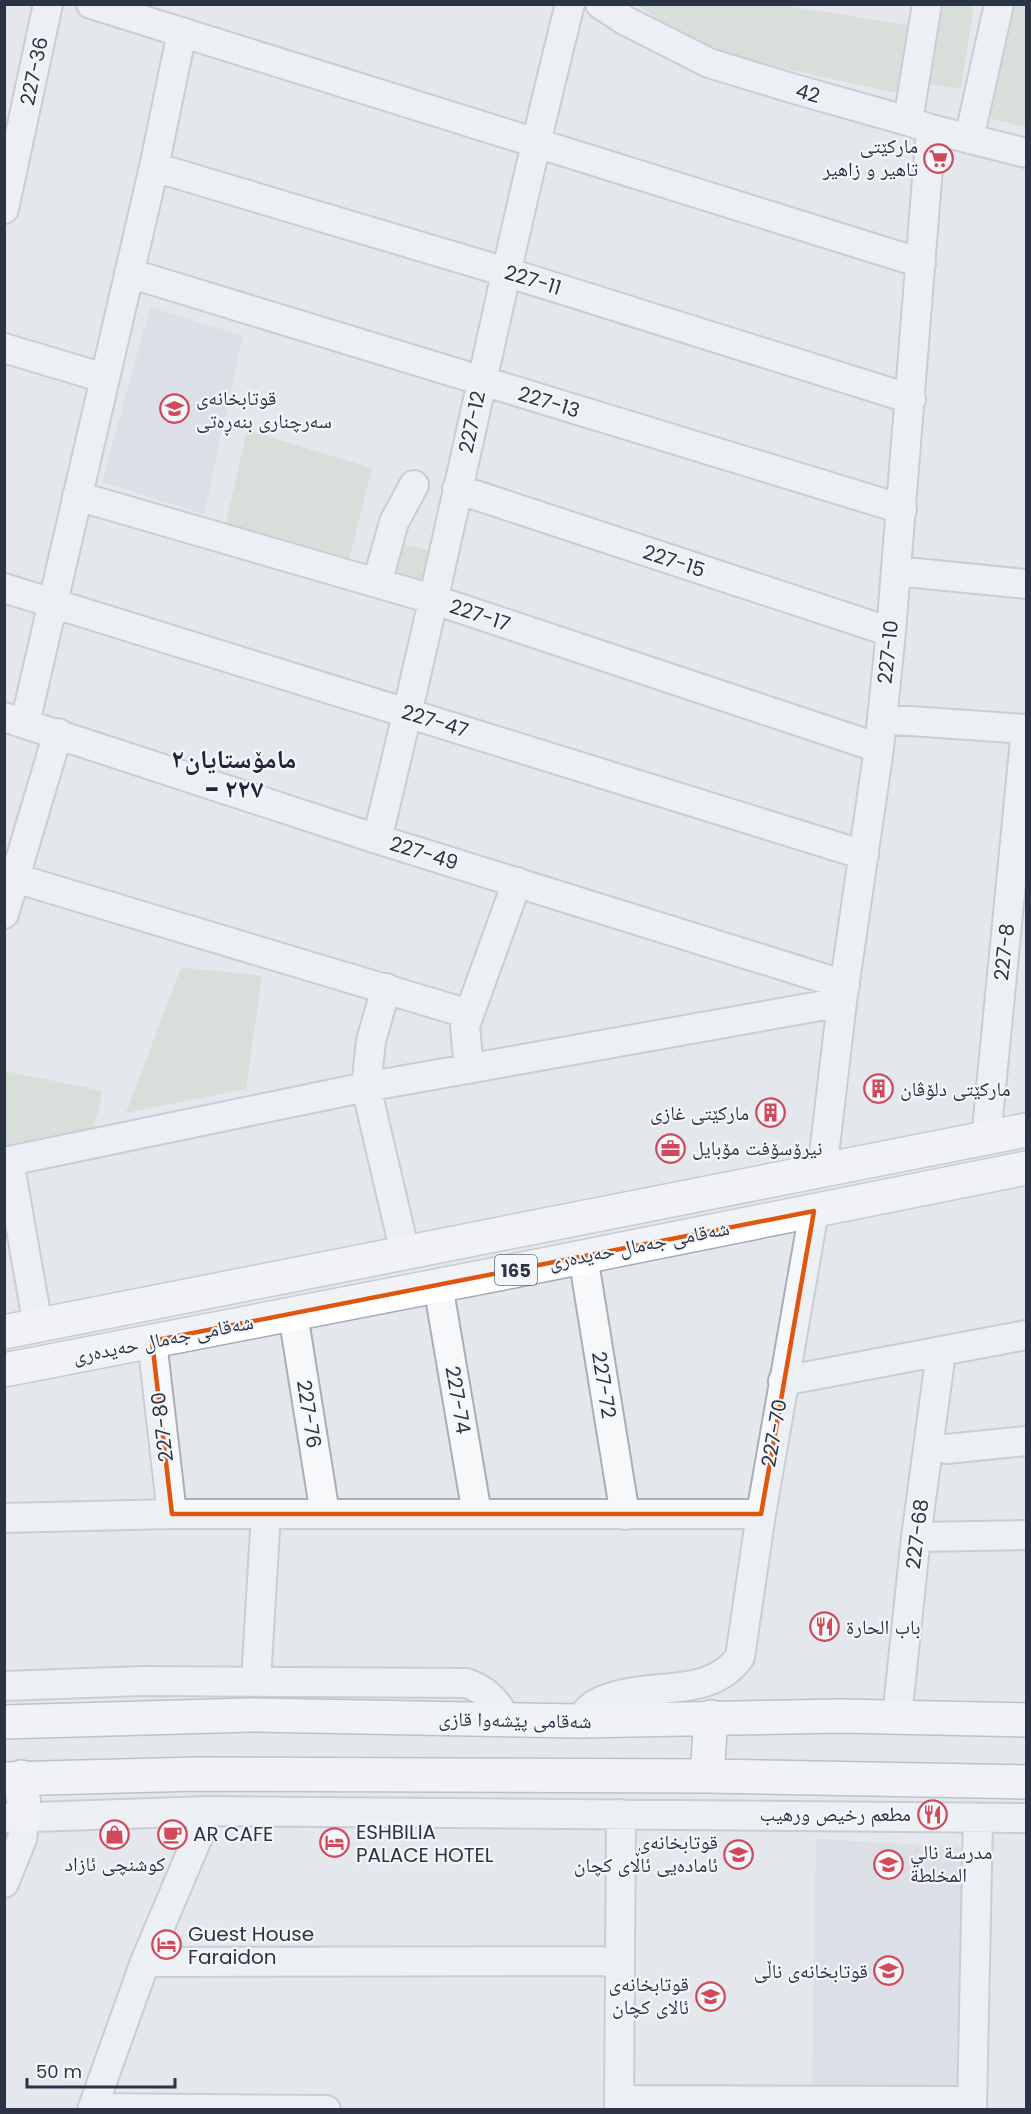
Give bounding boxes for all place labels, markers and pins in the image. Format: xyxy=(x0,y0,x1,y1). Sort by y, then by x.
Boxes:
place label: ماركێتی تاهیر و زاهیر xyxy=(822,132,918,183)
supermarket icon: ماركێتی تاهیر و زاهیر xyxy=(923,142,955,174)
place label: قوتابخانەی سەرچناری بنەڕەتی xyxy=(196,384,332,437)
school or university icon: قوتابخانەی سەرچناری بنەڕەتی xyxy=(159,393,191,425)
building icon: ماركێتی دلۆڤان xyxy=(863,1073,895,1105)
place label: ماركێتی دلۆڤان xyxy=(900,1075,1011,1103)
building icon: ماركێتی غازی xyxy=(754,1097,786,1129)
place label: ماركێتی غازی xyxy=(650,1099,749,1127)
office icon: نیرۆسۆفت مۆبایل xyxy=(655,1132,687,1164)
place label: نیرۆسۆفت مۆبایل xyxy=(692,1134,822,1162)
restaurant icon: باب الحارة xyxy=(809,1611,841,1643)
place label: باب الحارة xyxy=(846,1613,921,1641)
restaurant icon: مطعم رخيص ورهيب xyxy=(916,1798,948,1830)
place label: مطعم رخيص ورهيب xyxy=(759,1800,911,1828)
shop icon: کوشنچی ئازاد xyxy=(99,1818,131,1850)
cafe icon: AR CAFE xyxy=(156,1818,188,1850)
place label: ESHBILIA PALACE HOTEL xyxy=(356,1818,494,1869)
place label: AR CAFE xyxy=(193,1820,273,1848)
hotel icon: ESHBILIA PALACE HOTEL xyxy=(319,1827,351,1859)
place label: قوتابخانەی ئامادەیی ئاڵای کچان xyxy=(574,1828,718,1879)
school or university icon: قوتابخانەی ئامادەیی ئاڵای کچان xyxy=(723,1838,755,1870)
place label: مدرسة نالي المخلطة xyxy=(910,1838,992,1889)
school or university icon: مدرسة نالي المخلطة xyxy=(873,1848,905,1880)
place label: کوشنچی ئازاد xyxy=(65,1850,165,1878)
place label: Guest House Faraidon xyxy=(188,1920,314,1971)
hotel icon: Guest House Faraidon xyxy=(151,1929,183,1961)
school or university icon: قوتابخانەی ناڵی xyxy=(873,1955,905,1987)
place label: قوتابخانەی ناڵی xyxy=(754,1957,868,1985)
place label: قوتابخانەی ئالای کچان xyxy=(609,1970,689,2021)
school or university icon: قوتابخانەی ئالای کچان xyxy=(694,1980,726,2012)

